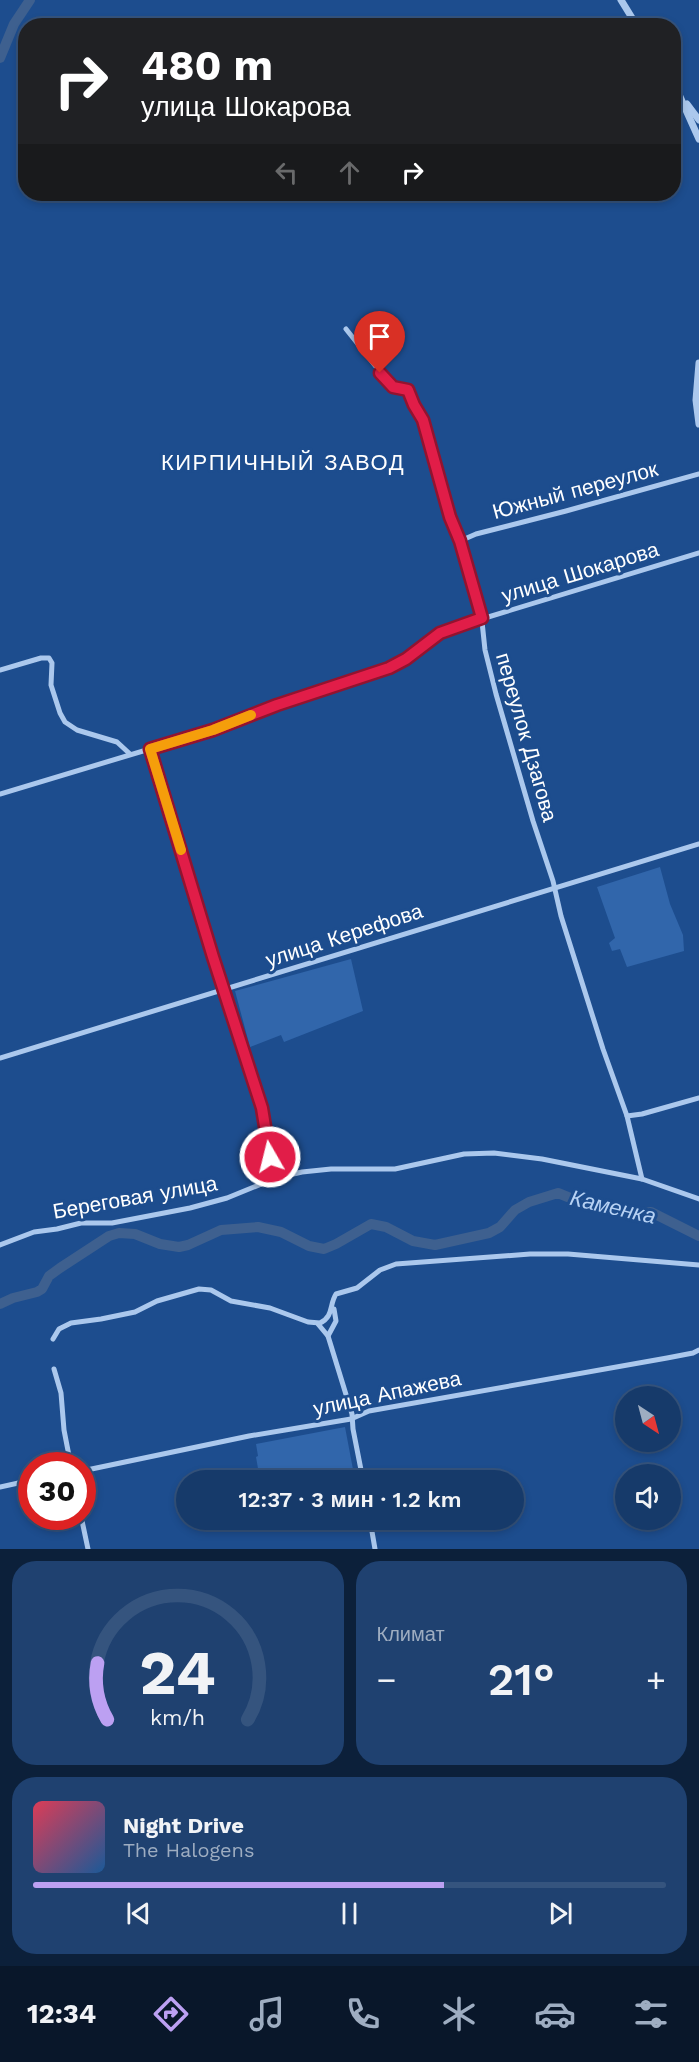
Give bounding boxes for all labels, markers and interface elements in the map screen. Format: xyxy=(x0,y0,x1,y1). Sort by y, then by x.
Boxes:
text: 480 m xyxy=(141,41,273,90)
icon: right xyxy=(42,42,120,120)
text: улица Шокарова xyxy=(141,91,351,123)
icon: left xyxy=(270,156,303,189)
icon: ahead xyxy=(333,156,366,189)
icon: right xyxy=(396,156,429,189)
pin xyxy=(354,311,405,373)
icon: arrive xyxy=(363,320,396,353)
district label: КИРПИЧНЫЙ ЗАВОД xyxy=(161,450,405,475)
street label: Южный переулок xyxy=(489,456,661,524)
street label: улица Шокарова xyxy=(498,536,662,608)
street label: переулок Дзагова xyxy=(491,650,563,825)
street label: улица Керефова xyxy=(262,898,426,972)
position arrow xyxy=(238,1125,302,1189)
street label: Береговая улица xyxy=(51,1170,219,1224)
water label: Каменка xyxy=(568,1185,658,1229)
street label: улица Апажева xyxy=(311,1365,463,1421)
north arrow xyxy=(615,1386,681,1452)
map controls xyxy=(615,1386,681,1530)
speed limit sign: 30 xyxy=(18,1452,96,1530)
button: sound xyxy=(615,1464,681,1530)
text: 12:37 · 3 мин · 1.2 km xyxy=(238,1487,462,1512)
text: Климат xyxy=(377,1622,445,1646)
text: 24 xyxy=(139,1636,216,1709)
text: 21° xyxy=(488,1653,555,1706)
text: − xyxy=(377,1660,396,1699)
text: + xyxy=(646,1660,666,1699)
text: km/h xyxy=(150,1705,205,1730)
text: Night Drive xyxy=(123,1813,244,1838)
text: The Halogens xyxy=(123,1838,255,1862)
icon: previous xyxy=(122,1897,155,1930)
icon: pause xyxy=(333,1897,366,1930)
icon: next xyxy=(544,1897,577,1930)
icon: directions xyxy=(150,1993,192,2035)
icon: music xyxy=(246,1993,288,2035)
icon: phone xyxy=(342,1993,384,2035)
icon: climate xyxy=(438,1993,480,2035)
icon: car xyxy=(534,1993,576,2035)
icon: filters xyxy=(630,1993,672,2035)
text: 12:34 xyxy=(27,1998,96,2030)

